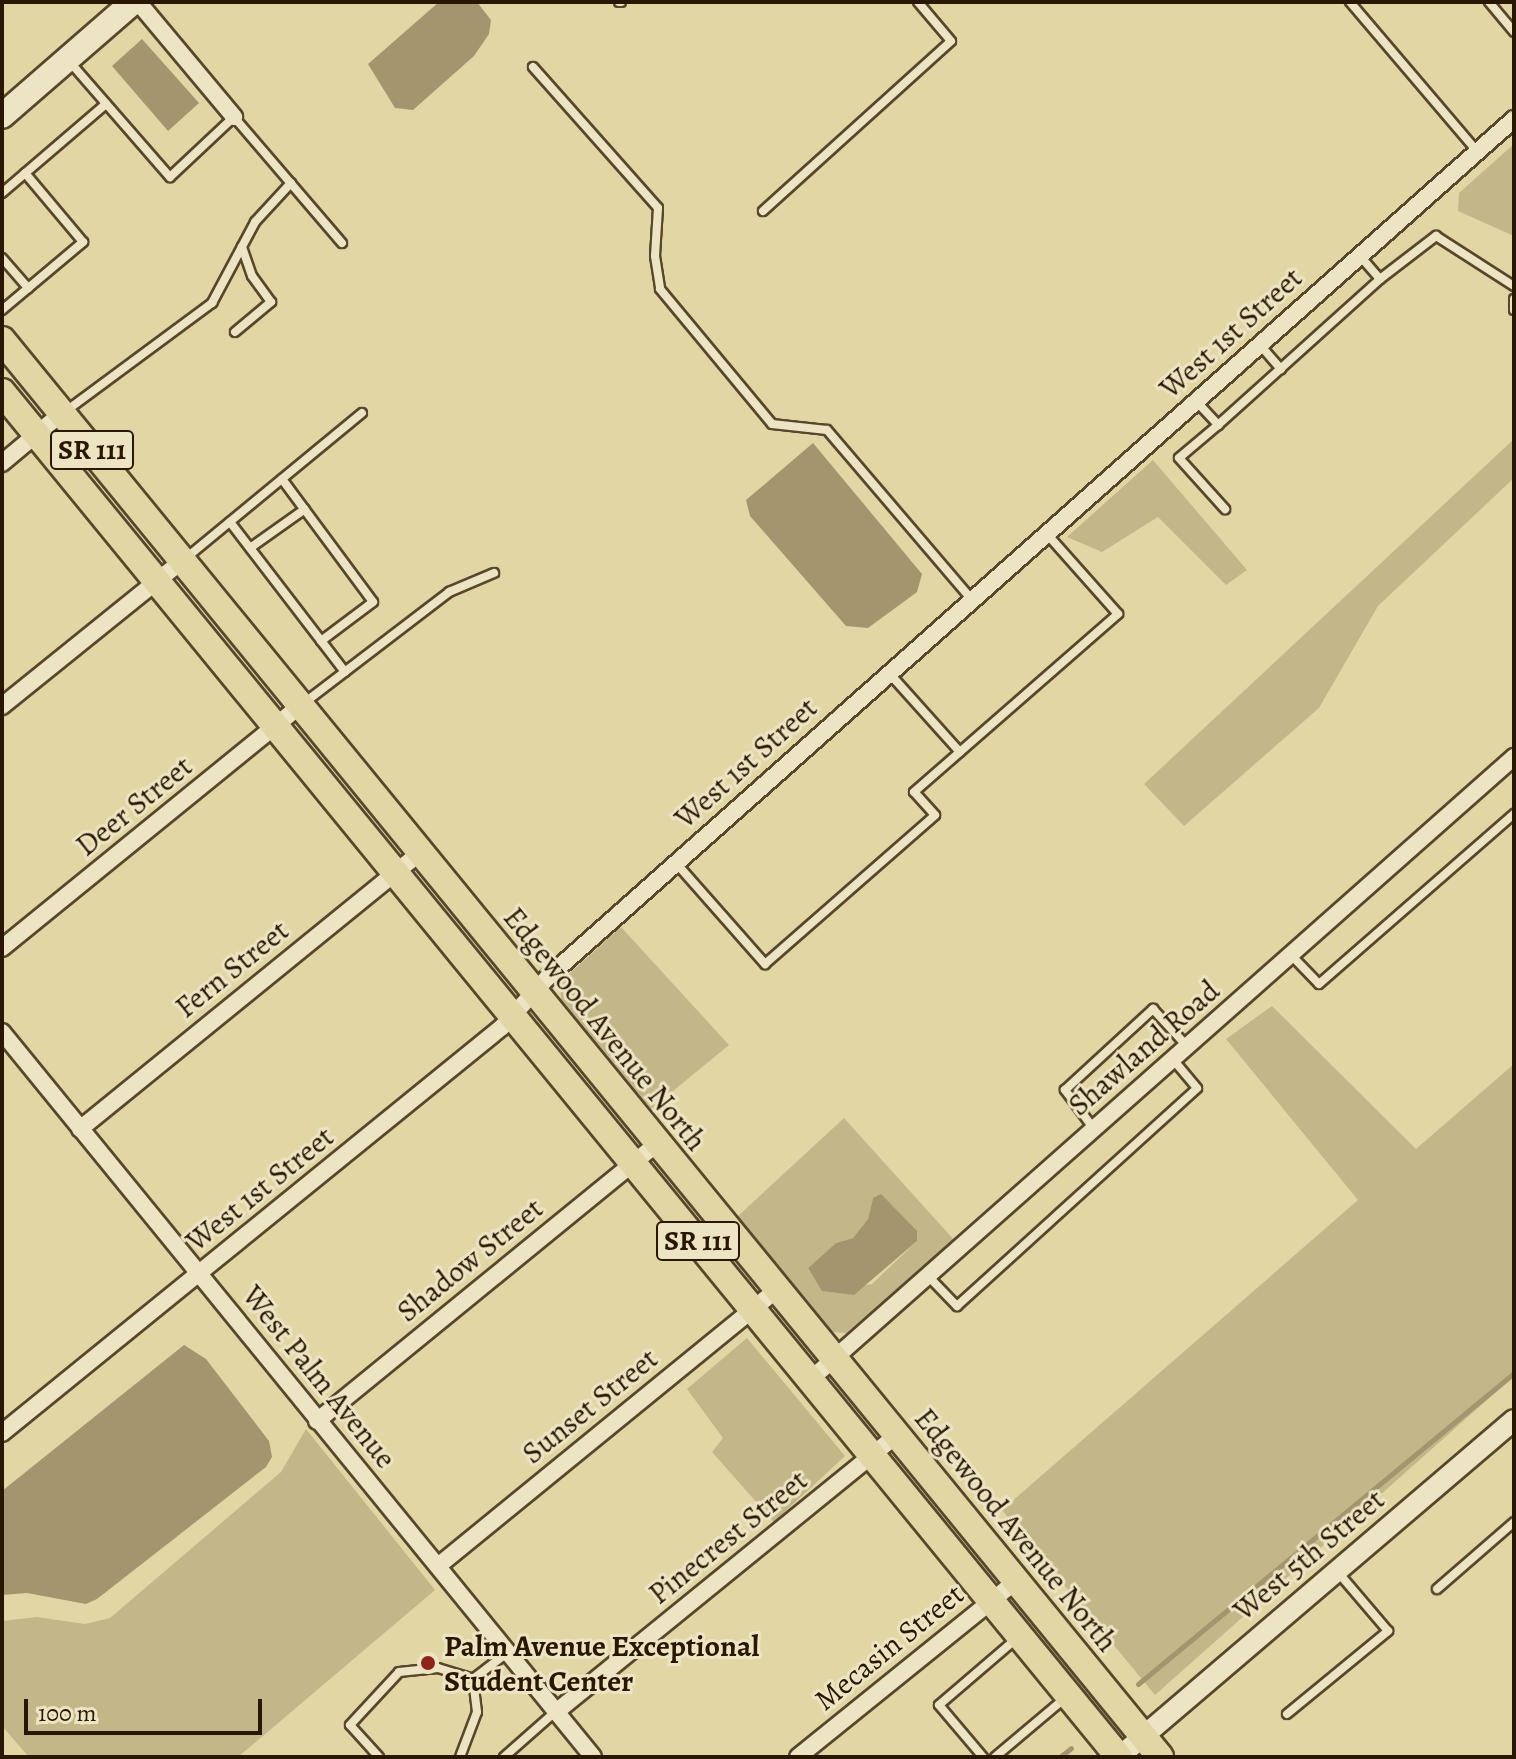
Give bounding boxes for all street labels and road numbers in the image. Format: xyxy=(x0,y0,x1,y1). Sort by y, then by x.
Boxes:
street label: West 1st Street xyxy=(1152,260,1310,406)
road number: SR 111 xyxy=(50,426,134,474)
street label: West 1st Street xyxy=(667,690,825,836)
street label: Deer Street xyxy=(69,748,199,864)
street label: Edgewood Avenue North xyxy=(496,900,714,1158)
street label: Fern Street xyxy=(168,913,296,1025)
street label: Shawland Road xyxy=(1061,973,1227,1123)
street label: West 1st Street xyxy=(179,1119,341,1259)
street label: Shadow Street xyxy=(390,1190,550,1330)
road number: SR 111 xyxy=(656,1217,740,1265)
street label: West Palm Avenue xyxy=(234,1278,404,1476)
street label: Sunset Street xyxy=(515,1341,665,1471)
street label: Edgewood Avenue North xyxy=(907,1401,1125,1659)
street label: Pinecrest Street xyxy=(641,1462,815,1612)
street label: West 5th Street xyxy=(1226,1482,1392,1628)
street label: Mecasin Street xyxy=(807,1576,971,1718)

